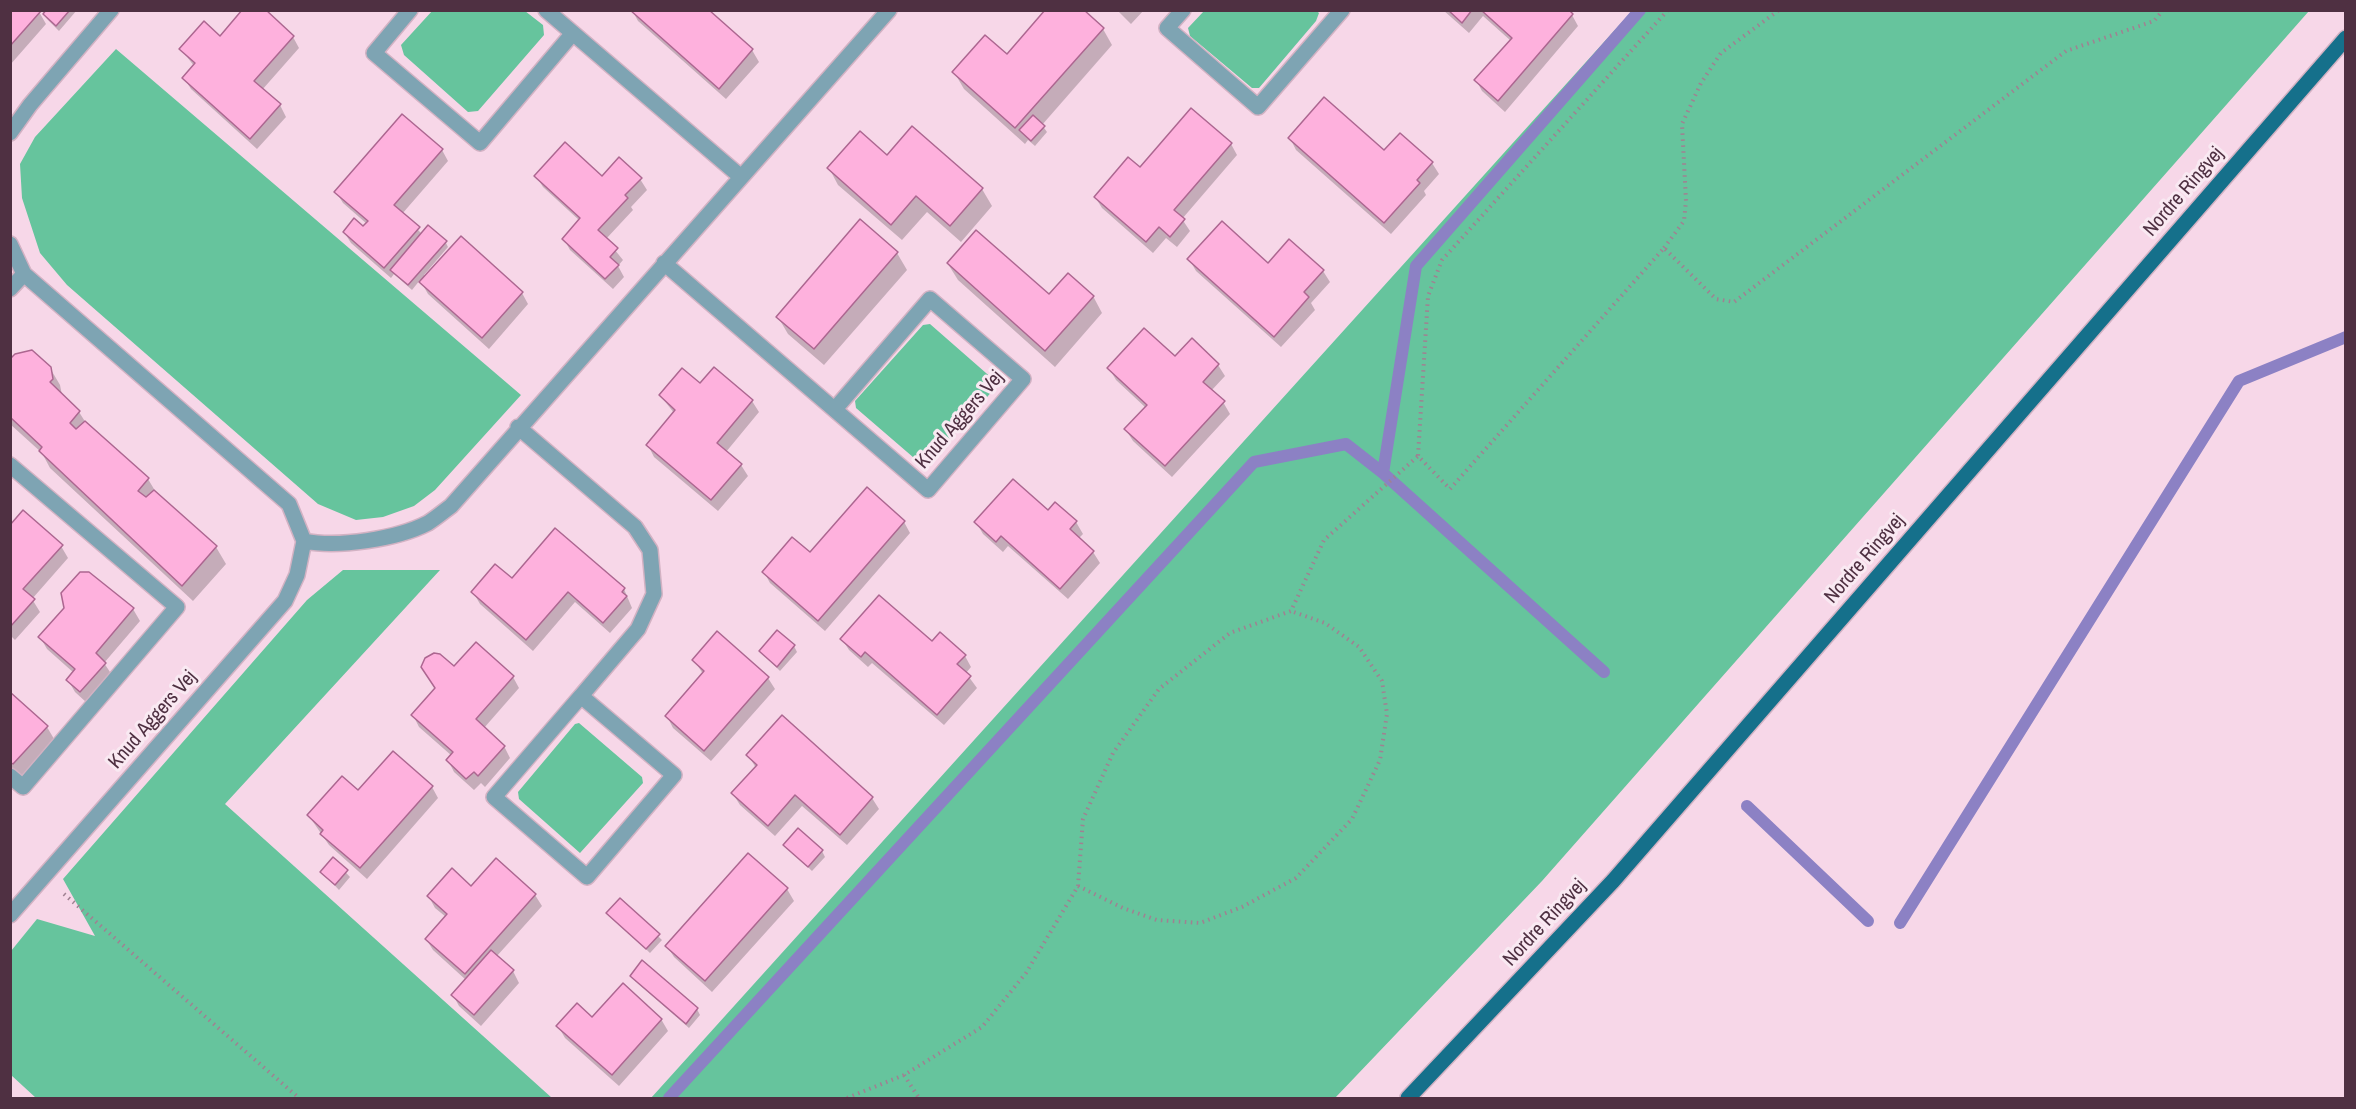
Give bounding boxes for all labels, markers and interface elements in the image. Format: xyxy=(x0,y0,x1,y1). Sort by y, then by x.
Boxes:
street label: Nordre Ringvej xyxy=(2139,143,2229,241)
street label: Knud Aggers Vej xyxy=(911,366,1009,474)
street label: Nordre Ringvej xyxy=(1820,510,1910,608)
street label: Knud Aggers Vej xyxy=(104,666,202,774)
street label: Nordre Ringvej xyxy=(1499,874,1591,972)

